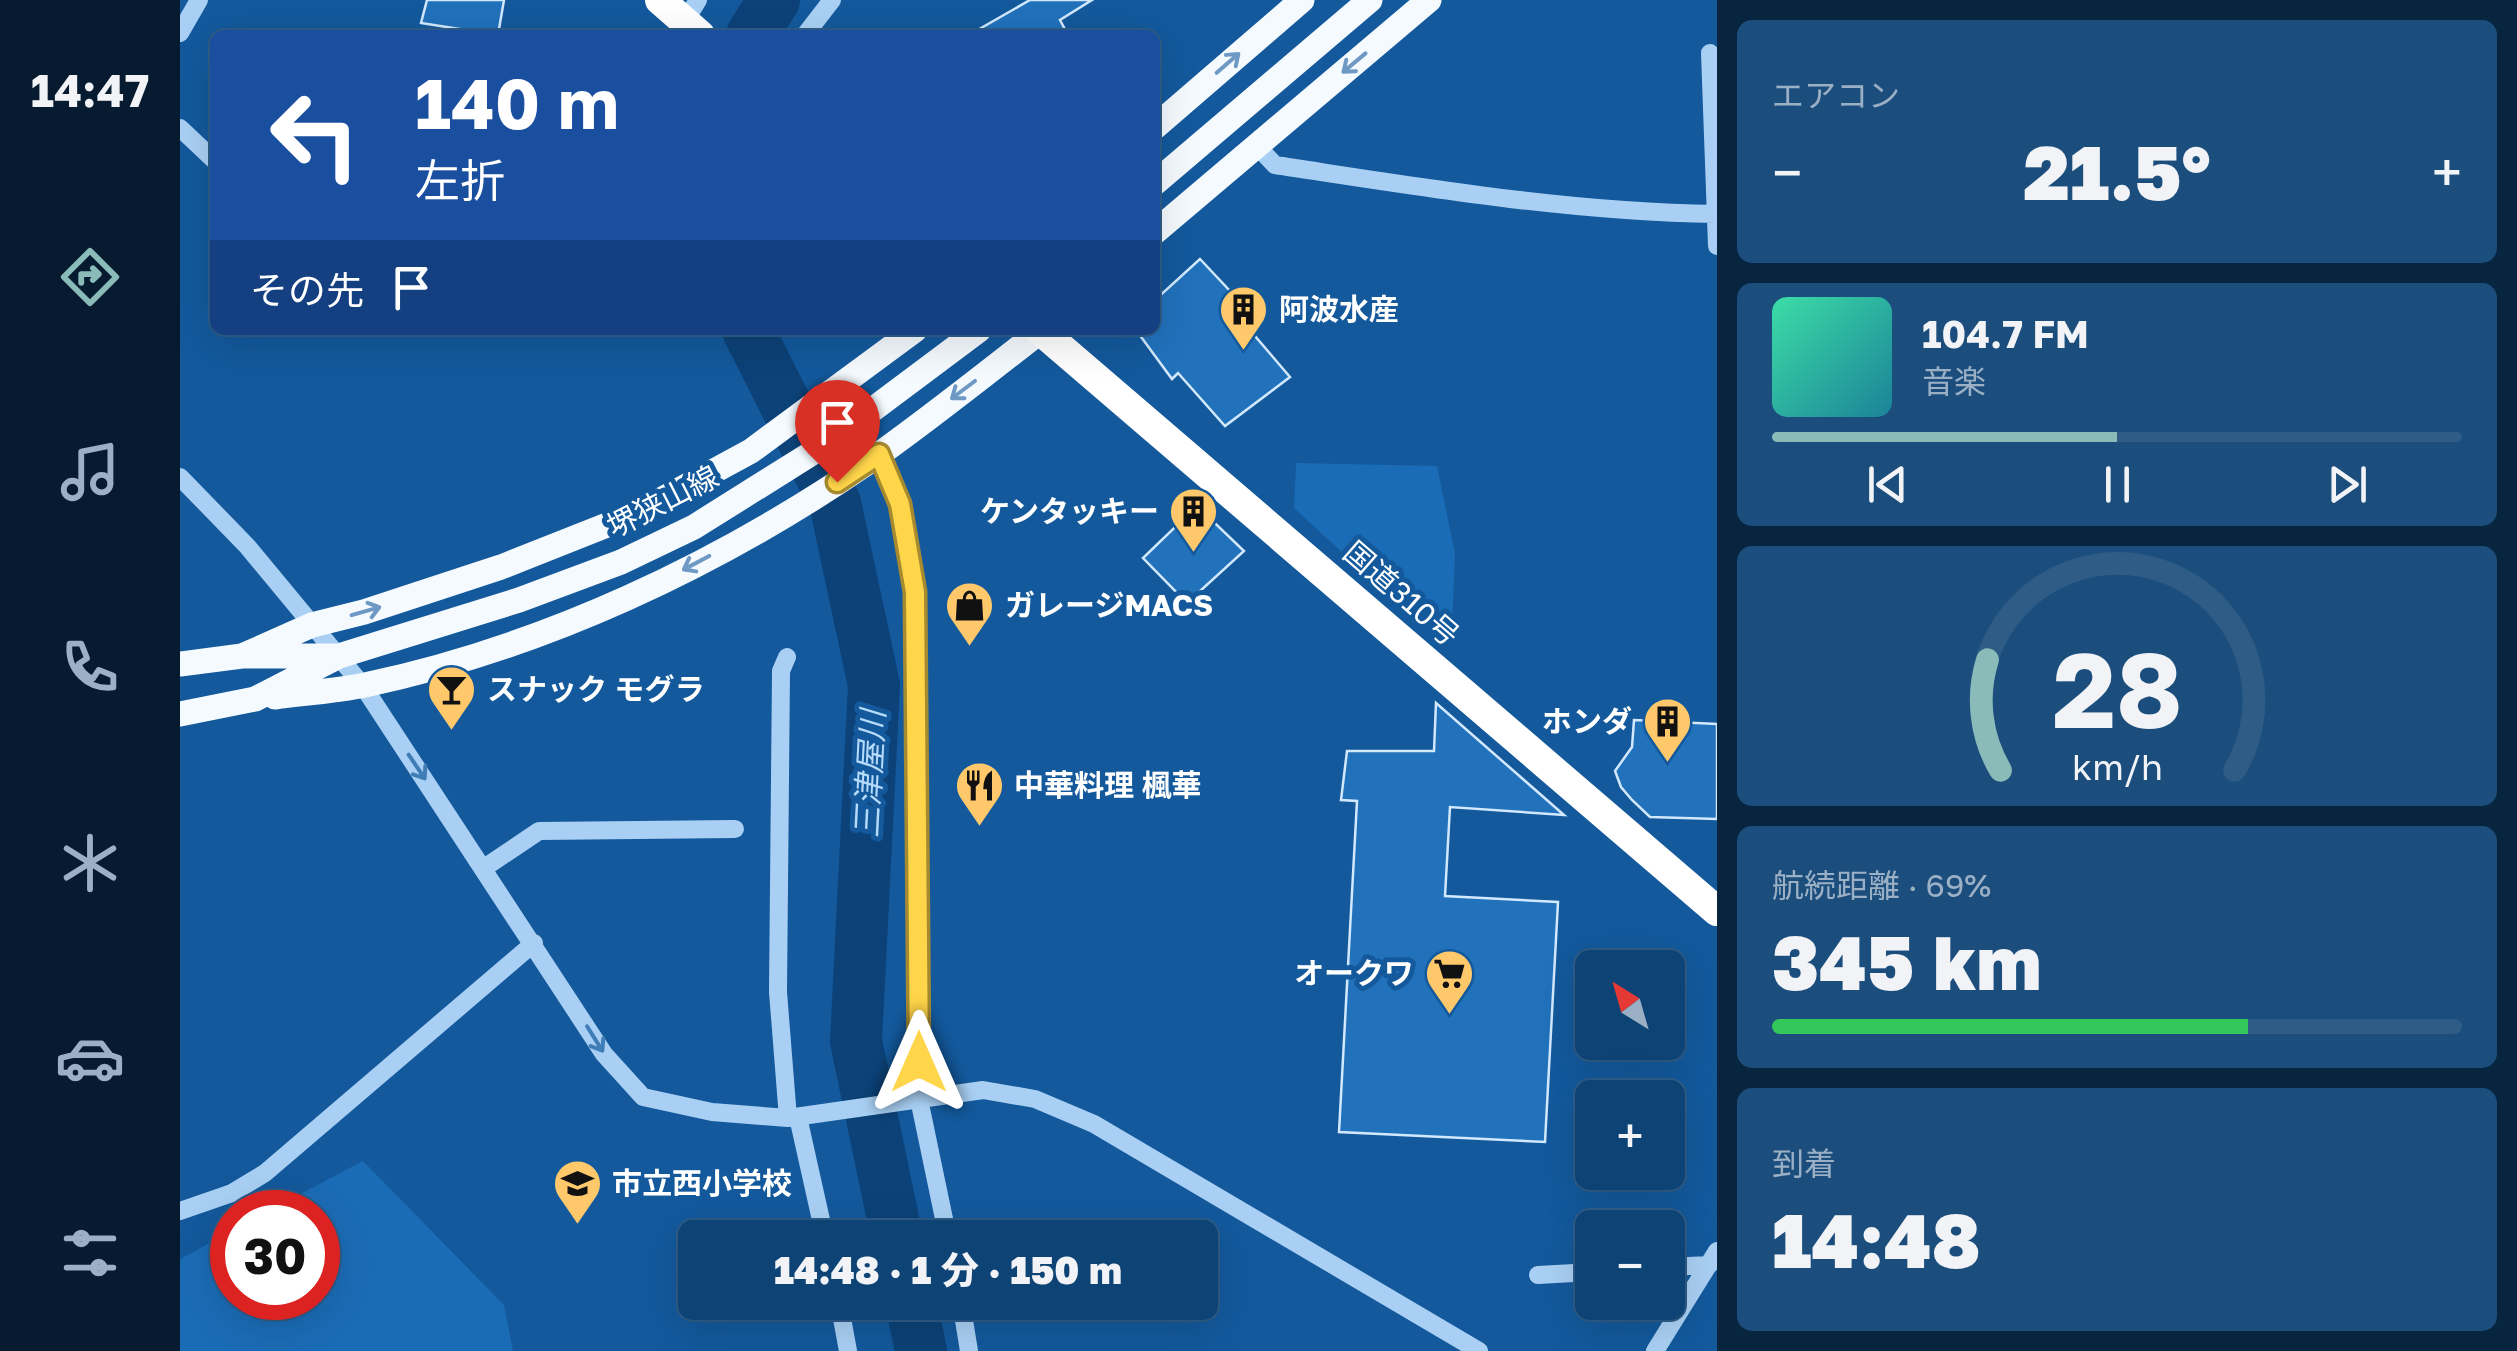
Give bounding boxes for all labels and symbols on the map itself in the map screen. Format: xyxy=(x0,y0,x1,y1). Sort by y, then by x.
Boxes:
one-way arrow xyxy=(1342,51,1368,73)
one-way arrow xyxy=(1215,53,1241,75)
building icon: 阿波水産 xyxy=(1218,284,1270,352)
place label: 阿波水産 xyxy=(1279,291,1399,327)
one-way arrow xyxy=(950,379,977,400)
pin xyxy=(795,380,880,483)
street label: 堺狭山線 xyxy=(601,458,724,544)
building icon: ケンタッキー xyxy=(1168,486,1220,554)
place label: ケンタッキー xyxy=(980,493,1159,529)
street label: 国道310号 xyxy=(1337,534,1467,653)
one-way arrow xyxy=(681,554,711,573)
shop icon: ガレージMACS xyxy=(944,580,996,648)
place label: ガレージMACS xyxy=(1005,587,1213,623)
one-way arrow xyxy=(350,601,382,619)
bar icon: スナック モグラ xyxy=(426,664,478,732)
place label: スナック モグラ xyxy=(487,671,705,707)
building icon: ホンダ xyxy=(1641,696,1693,764)
place label: ホンダ xyxy=(1542,703,1632,739)
water label: 三津屋川 xyxy=(847,706,891,839)
one-way arrow xyxy=(406,752,427,780)
restaurant icon: 中華料理 楓華 xyxy=(953,760,1005,828)
place label: 中華料理 楓華 xyxy=(1014,767,1202,803)
supermarket icon: オークワ xyxy=(1423,948,1475,1016)
north arrow xyxy=(1575,950,1685,1060)
place label: オークワ xyxy=(1294,955,1414,991)
position arrow xyxy=(867,1010,971,1114)
one-way arrow xyxy=(584,1024,605,1053)
school or university icon: 市立西小学校 xyxy=(551,1158,603,1226)
place label: 市立西小学校 xyxy=(612,1165,792,1201)
speed limit sign: 30 xyxy=(210,1190,340,1320)

